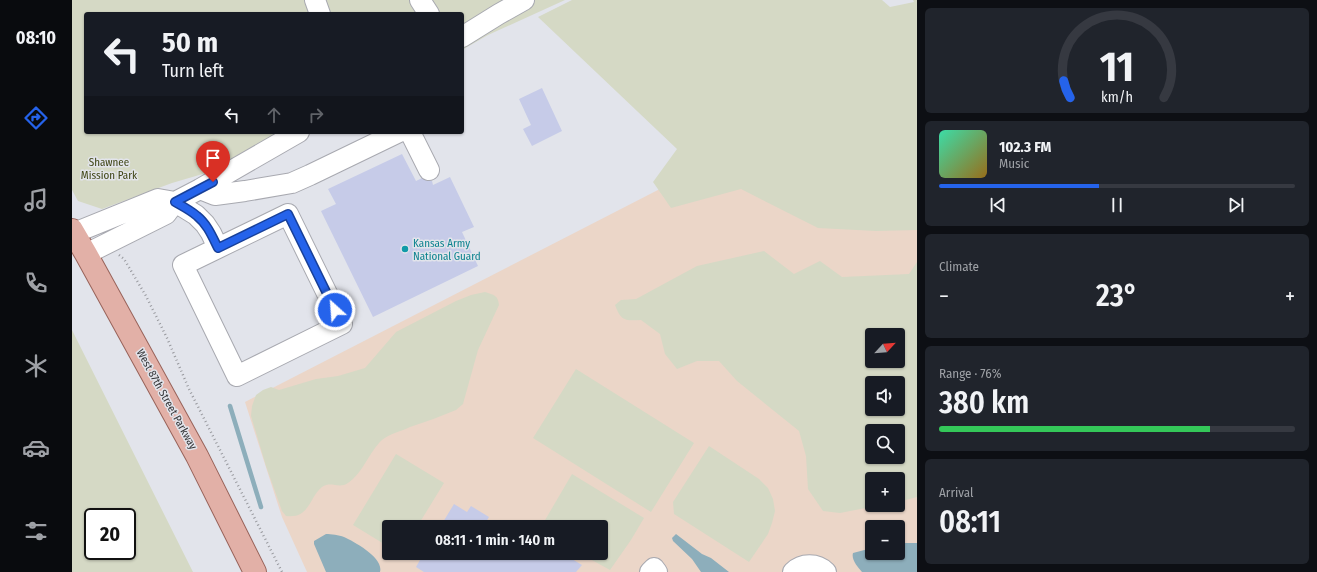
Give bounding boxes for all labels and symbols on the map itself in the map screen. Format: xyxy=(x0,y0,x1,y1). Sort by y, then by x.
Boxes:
pin xyxy=(196,141,230,182)
park label: Shawnee Mission Park xyxy=(81,156,138,182)
place label: Kansas Army National Guard xyxy=(413,237,481,263)
marker: Kansas Army National Guard xyxy=(400,244,410,254)
position arrow xyxy=(314,289,356,331)
north arrow xyxy=(865,328,905,368)
street label: West 87th Street Parkway xyxy=(134,347,200,452)
speed limit sign: 20 xyxy=(84,508,136,560)

